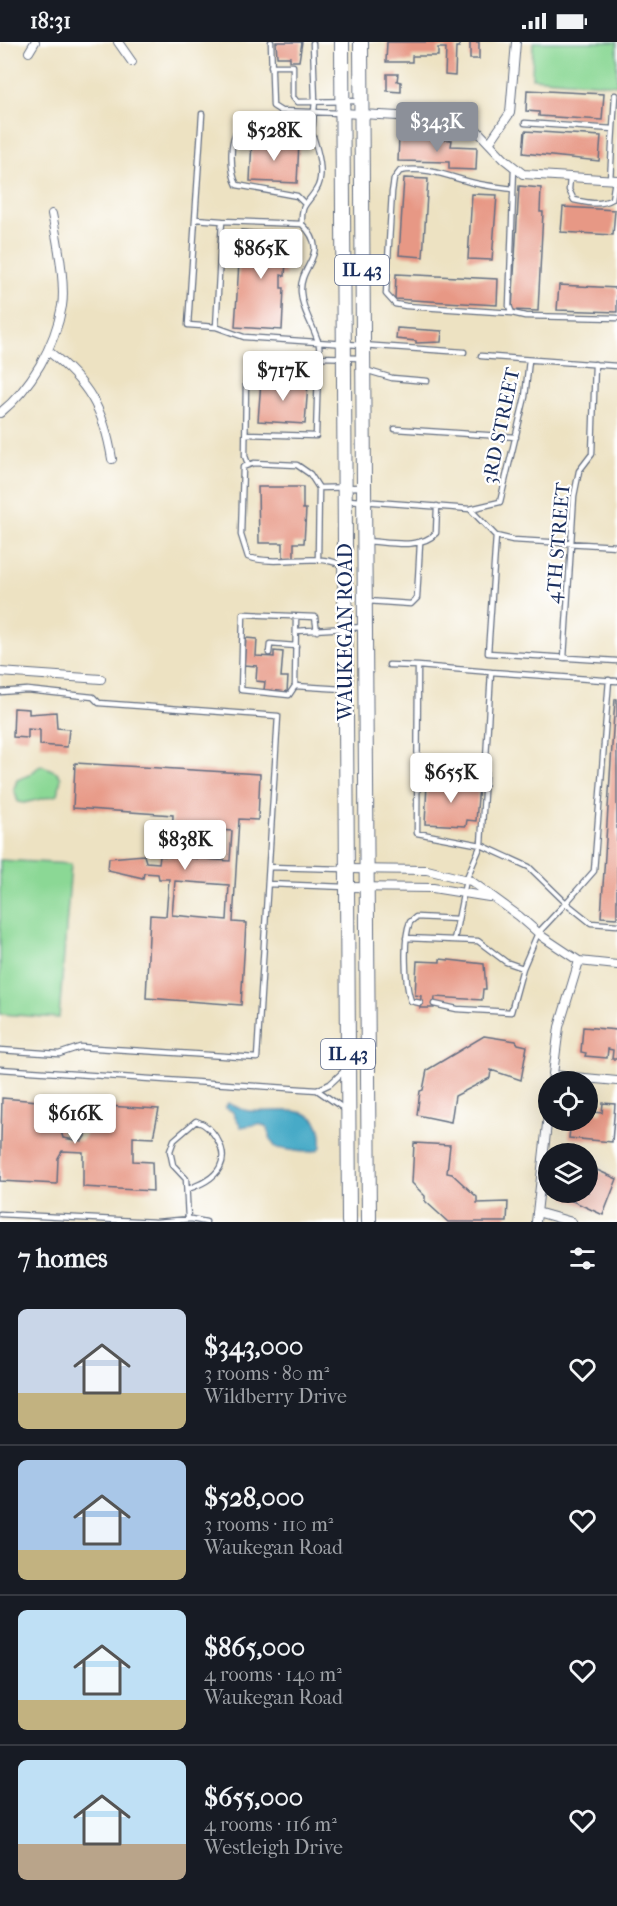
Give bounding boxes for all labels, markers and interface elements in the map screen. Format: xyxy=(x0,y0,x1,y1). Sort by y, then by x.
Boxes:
text: 18:31 xyxy=(30,8,71,34)
pin: $343K xyxy=(395,102,479,153)
text: $343K xyxy=(410,110,464,133)
pin: $528K xyxy=(232,111,316,162)
text: $528K xyxy=(247,119,301,142)
pin: $865K xyxy=(219,229,303,280)
text: $865K xyxy=(233,237,289,260)
road number: IL 43 xyxy=(335,255,389,285)
pin: $717K xyxy=(241,351,325,402)
text: $717K xyxy=(257,359,309,382)
street label: 3RD STREET xyxy=(477,365,525,486)
street label: 4TH STREET xyxy=(541,481,575,605)
street label: WAUKEGAN ROAD xyxy=(334,543,357,722)
pin: $655K xyxy=(409,753,493,804)
text: $655K xyxy=(424,761,478,784)
pin: $838K xyxy=(143,820,227,871)
text: $838K xyxy=(158,828,212,851)
road number: IL 43 xyxy=(321,1039,375,1069)
map controls xyxy=(538,1071,598,1203)
button: locate xyxy=(538,1071,598,1131)
pin: $616K xyxy=(33,1094,117,1145)
text: $616K xyxy=(48,1102,102,1125)
button: layers xyxy=(538,1143,598,1203)
icon: filters xyxy=(566,1242,599,1275)
text: 7 homes xyxy=(18,1243,108,1274)
text: $343,000 xyxy=(204,1331,303,1362)
icon: home xyxy=(66,1333,138,1405)
icon: heart xyxy=(566,1353,599,1386)
text: 3 rooms · 80 m² xyxy=(204,1362,329,1385)
text: Wildberry Drive xyxy=(204,1385,347,1408)
text: $528,000 xyxy=(204,1482,304,1513)
icon: home xyxy=(66,1484,138,1556)
icon: heart xyxy=(566,1504,599,1537)
text: 3 rooms · 110 m² xyxy=(204,1513,333,1536)
text: Waukegan Road xyxy=(204,1536,343,1559)
text: $865,000 xyxy=(204,1632,305,1663)
icon: home xyxy=(66,1634,138,1706)
icon: heart xyxy=(566,1654,599,1687)
text: 4 rooms · 140 m² xyxy=(204,1663,342,1686)
text: Waukegan Road xyxy=(204,1686,343,1709)
text: $655,000 xyxy=(204,1782,303,1813)
icon: home xyxy=(66,1784,138,1856)
icon: heart xyxy=(566,1804,599,1837)
text: 4 rooms · 116 m² xyxy=(204,1813,337,1836)
text: Westleigh Drive xyxy=(204,1836,343,1859)

